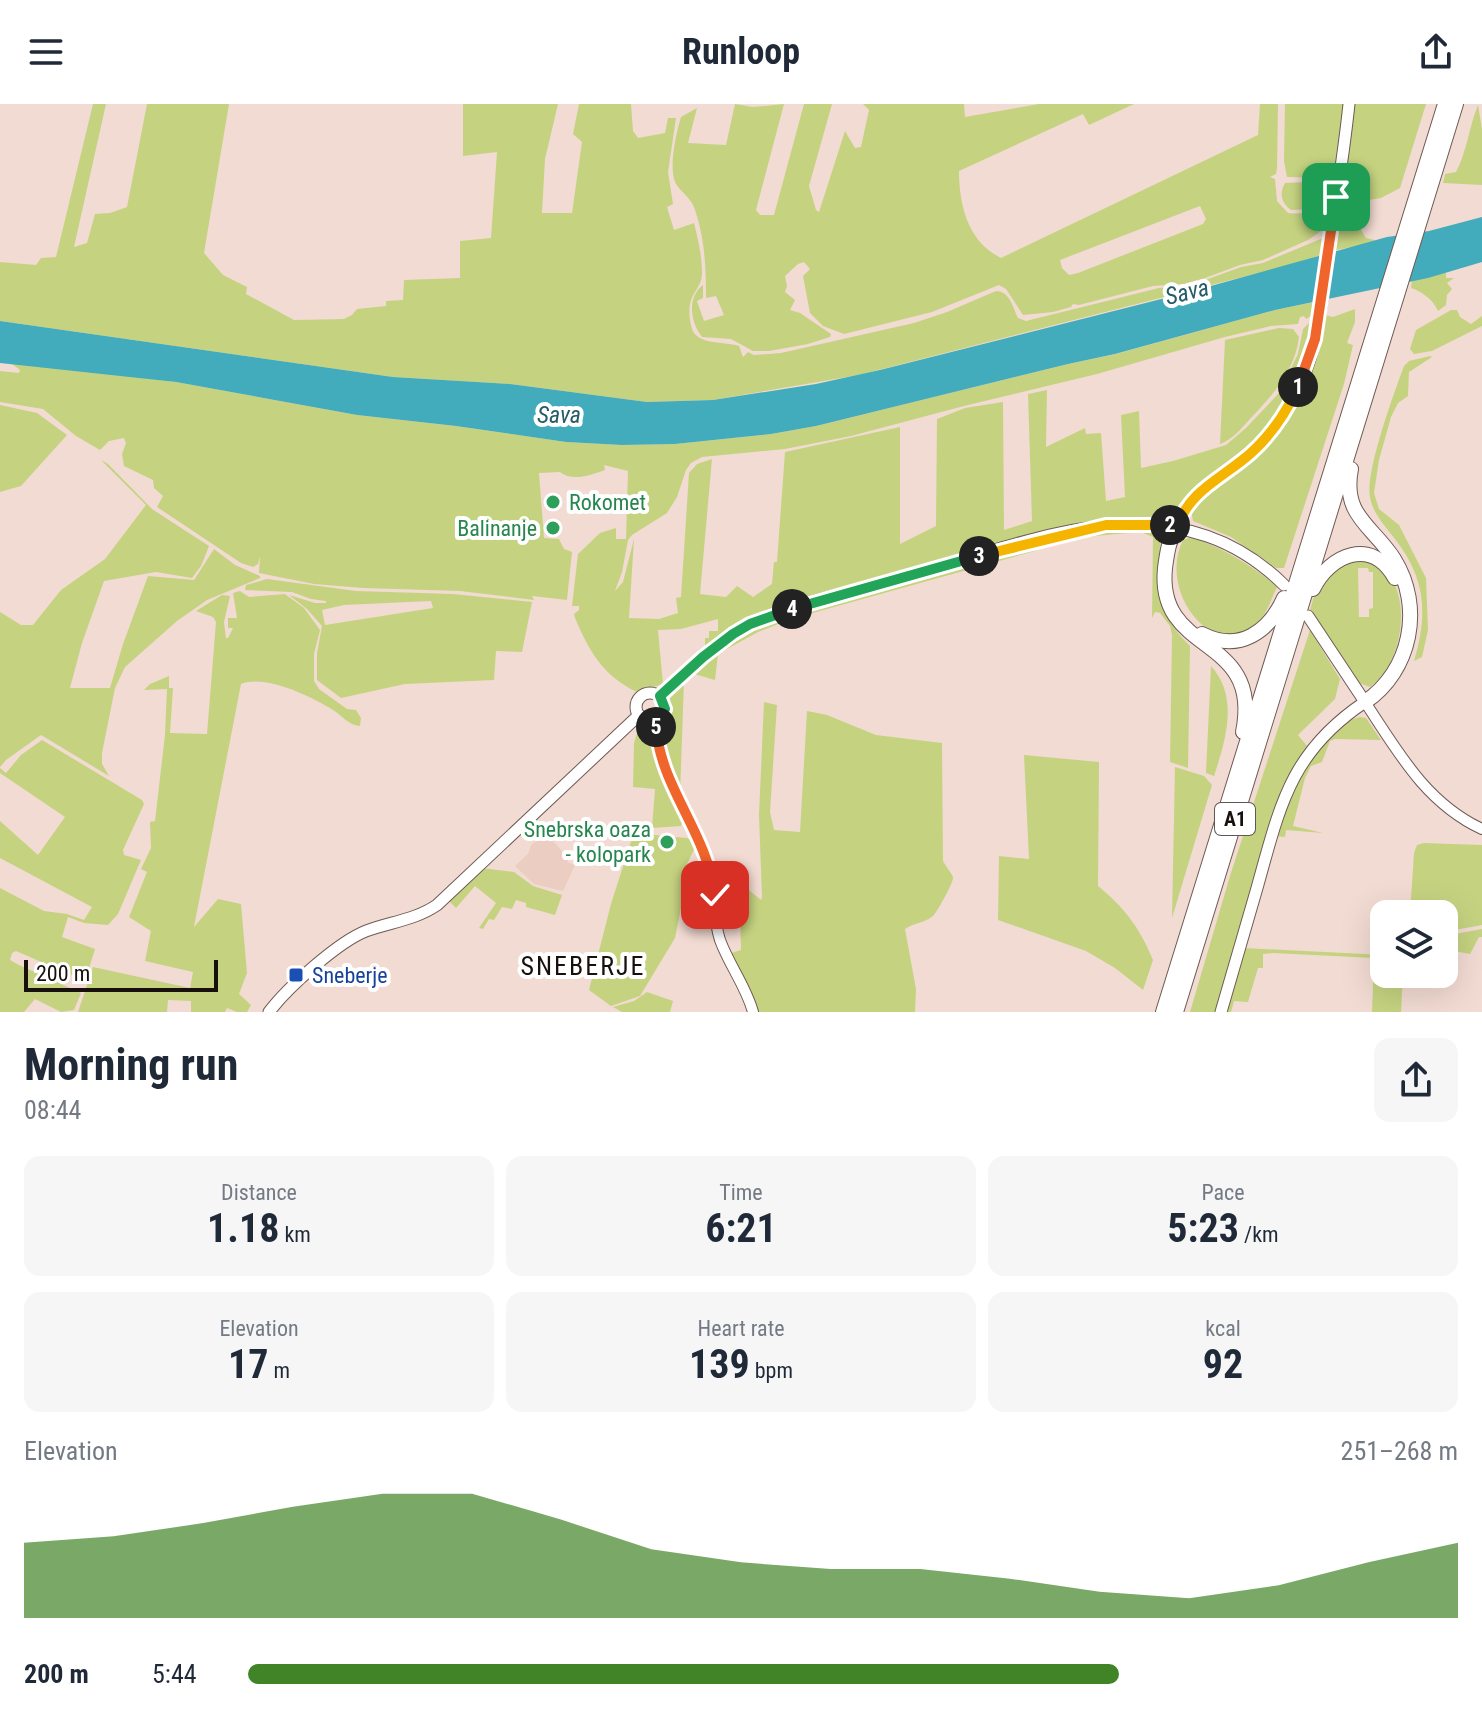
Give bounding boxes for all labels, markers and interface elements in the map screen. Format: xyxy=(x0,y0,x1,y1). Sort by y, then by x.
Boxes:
icon: menu xyxy=(24,30,68,74)
icon: share xyxy=(1414,30,1458,74)
text: Runloop xyxy=(682,31,800,73)
pin xyxy=(1302,163,1370,231)
icon: arrive xyxy=(1314,175,1358,219)
water label: Sava xyxy=(1162,273,1212,311)
pin: 1 xyxy=(1278,367,1318,407)
text: 1 xyxy=(1292,374,1304,399)
water label: Sava xyxy=(537,401,581,429)
place label: Rokomet xyxy=(569,490,646,515)
marker: Rokomet xyxy=(544,493,562,511)
pin: 2 xyxy=(1150,505,1190,545)
text: 2 xyxy=(1164,512,1176,537)
place label: Balinanje xyxy=(457,516,537,541)
marker: Balinanje xyxy=(544,519,562,537)
pin: 3 xyxy=(959,536,999,576)
text: 3 xyxy=(973,543,985,568)
pin: 4 xyxy=(772,589,812,629)
text: 4 xyxy=(786,596,798,621)
pin: 5 xyxy=(636,707,676,747)
text: 5 xyxy=(650,714,662,739)
road number: A1 xyxy=(1215,803,1255,835)
place label: Snebrska oaza - kolopark xyxy=(524,817,651,867)
marker: Snebrska oaza - kolopark xyxy=(658,833,676,851)
pin xyxy=(681,861,749,929)
icon: check xyxy=(693,873,737,917)
map controls xyxy=(1370,900,1458,988)
button: layers xyxy=(1370,900,1458,988)
district label: SNEBERJE xyxy=(521,951,645,981)
scale bar xyxy=(24,956,218,992)
text: 200 m xyxy=(36,961,90,986)
place label: Sneberje xyxy=(312,963,388,988)
marker: Sneberje xyxy=(287,966,305,984)
button: share xyxy=(1374,1038,1458,1122)
text: Morning run xyxy=(24,1039,238,1091)
text: 08:44 xyxy=(24,1095,81,1125)
text: Distance xyxy=(221,1180,297,1205)
text: Time xyxy=(719,1180,763,1205)
text: Pace xyxy=(1201,1180,1245,1205)
text: 1.18 xyxy=(207,1205,279,1252)
text: 6:21 xyxy=(705,1205,777,1252)
text: 5:23 xyxy=(1167,1205,1239,1252)
text: km xyxy=(279,1222,311,1247)
text: /km xyxy=(1239,1222,1279,1247)
text: Elevation xyxy=(219,1316,299,1341)
text: Heart rate xyxy=(698,1316,784,1341)
text: kcal xyxy=(1205,1316,1241,1341)
text: 17 xyxy=(228,1341,268,1388)
text: 139 xyxy=(689,1341,750,1388)
text: 92 xyxy=(1203,1341,1243,1388)
text: m xyxy=(268,1358,290,1383)
text: bpm xyxy=(750,1358,793,1383)
text: Elevation xyxy=(24,1436,118,1466)
text: 251–268 m xyxy=(1341,1436,1458,1466)
text: 200 m xyxy=(24,1659,89,1689)
text: 5:44 xyxy=(152,1659,197,1689)

